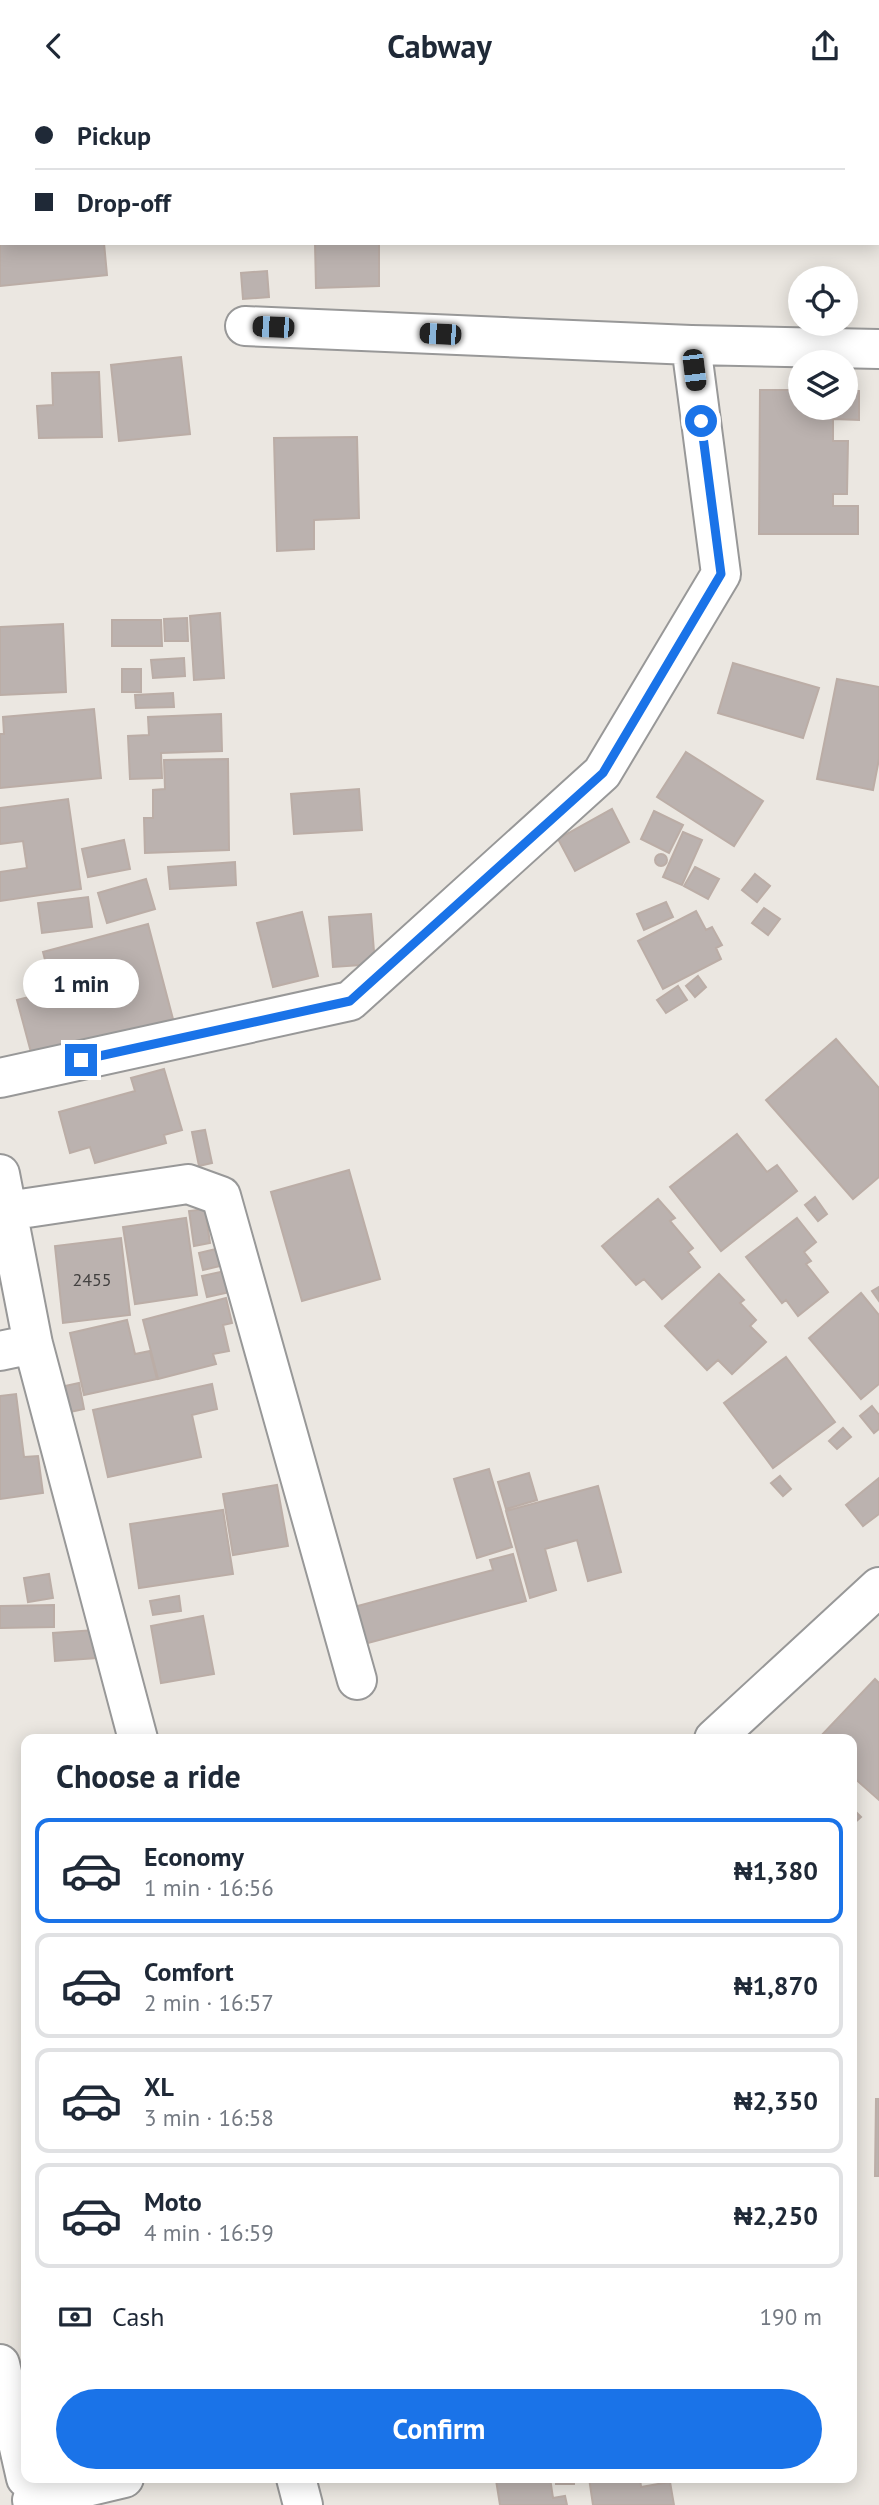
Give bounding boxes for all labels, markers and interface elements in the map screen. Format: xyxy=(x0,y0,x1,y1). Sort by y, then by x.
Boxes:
text: Cabway xyxy=(387,25,492,67)
icon: back xyxy=(35,27,73,65)
icon: share xyxy=(806,27,844,65)
text: Pickup xyxy=(77,119,151,152)
text: Drop-off xyxy=(77,186,171,219)
map controls xyxy=(788,266,858,420)
button: locate xyxy=(788,266,858,336)
car xyxy=(252,316,295,338)
car xyxy=(419,322,462,346)
car xyxy=(682,348,707,392)
button: layers xyxy=(788,350,858,420)
route start xyxy=(685,405,717,437)
callout: 1 min xyxy=(23,958,139,1007)
text: 1 min xyxy=(53,969,109,998)
route end xyxy=(65,1044,97,1076)
house number: 2455 xyxy=(72,1268,112,1291)
text: Choose a ride xyxy=(56,1755,241,1797)
icon: car xyxy=(60,1839,123,1902)
text: Economy xyxy=(144,1840,244,1873)
text: ₦1,380 xyxy=(734,1854,818,1887)
text: 1 min · 16:56 xyxy=(144,1873,274,1902)
icon: car xyxy=(60,1954,123,2017)
text: Comfort xyxy=(144,1955,234,1988)
text: ₦1,870 xyxy=(734,1969,818,2002)
text: 2 min · 16:57 xyxy=(144,1988,274,2017)
icon: car xyxy=(60,2069,123,2132)
text: XL xyxy=(144,2070,174,2103)
text: ₦2,350 xyxy=(734,2084,818,2117)
text: 3 min · 16:58 xyxy=(144,2103,274,2132)
icon: car xyxy=(60,2184,123,2247)
text: Moto xyxy=(144,2185,202,2218)
text: ₦2,250 xyxy=(734,2199,818,2232)
text: 4 min · 16:59 xyxy=(144,2218,274,2247)
icon: cash xyxy=(56,2298,94,2336)
text: Cash xyxy=(112,2300,164,2333)
text: 190 m xyxy=(760,2302,822,2331)
button: Confirm xyxy=(56,2389,822,2469)

